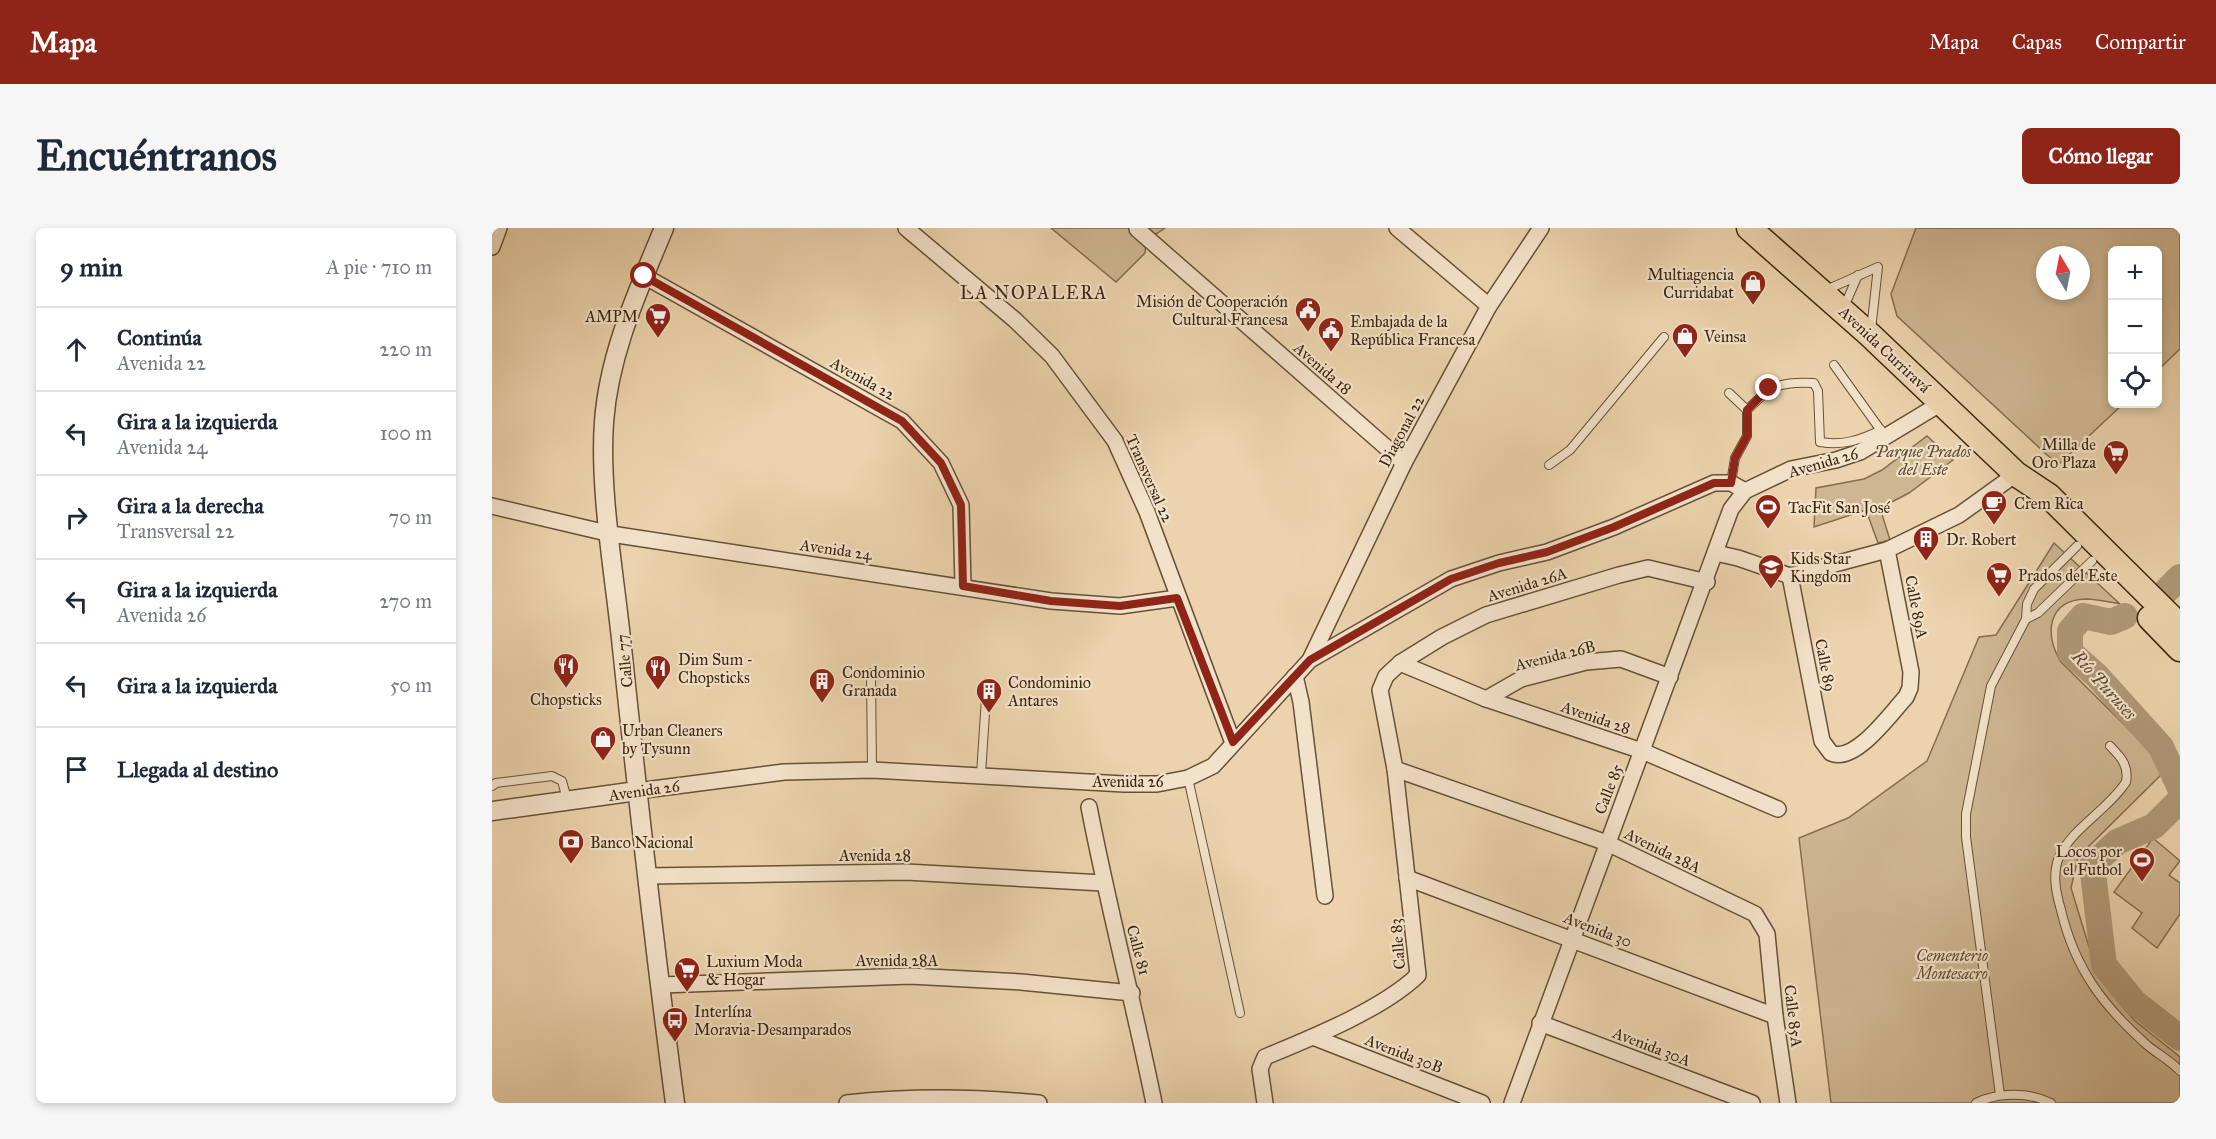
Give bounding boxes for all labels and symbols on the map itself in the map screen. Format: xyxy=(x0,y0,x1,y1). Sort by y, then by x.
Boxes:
north arrow xyxy=(2036,246,2090,300)
route start xyxy=(630,262,656,288)
place label: Multiagencia Curridabat xyxy=(1647,265,1734,302)
shop icon: Multiagencia Curridabat xyxy=(1738,268,1768,306)
district label: LA NOPALERA xyxy=(960,282,1108,304)
place label: Misión de Cooperación Cultural Francesa xyxy=(1136,292,1288,329)
public building icon: Misión de Cooperación Cultural Francesa xyxy=(1293,295,1323,333)
supermarket icon: AMPM xyxy=(643,301,673,339)
street label: Avenida Curriravá xyxy=(1834,301,1935,397)
place label: AMPM xyxy=(584,307,638,326)
place label: Embajada de la República Francesa xyxy=(1350,312,1475,349)
public building icon: Embajada de la República Francesa xyxy=(1316,315,1346,353)
shop icon: Veinsa xyxy=(1670,321,1700,359)
place label: Veinsa xyxy=(1703,327,1747,346)
street label: Avenida 18 xyxy=(1289,337,1355,399)
street label: Avenida 22 xyxy=(826,352,899,404)
route end xyxy=(1755,374,1781,400)
street label: Diagonal 22 xyxy=(1375,392,1429,471)
street label: Transversal 22 xyxy=(1122,431,1177,525)
place label: Milla de Oro Plaza xyxy=(2032,435,2096,472)
supermarket icon: Milla de Oro Plaza xyxy=(2101,438,2131,476)
park label: Parque Prados del Este xyxy=(1875,442,1972,479)
street label: Avenida 26 xyxy=(1785,443,1861,482)
cafe icon: Crem Rica xyxy=(1979,488,2009,526)
sports icon: TacFit San José xyxy=(1753,492,1783,530)
place label: Crem Rica xyxy=(2014,494,2084,513)
place label: TacFit San José xyxy=(1788,498,1891,518)
building icon: Dr. Robert xyxy=(1911,524,1941,562)
place label: Dr. Robert xyxy=(1946,530,2017,549)
street label: Avenida 24 xyxy=(798,535,874,564)
place label: Kids Star Kingdom xyxy=(1790,549,1852,587)
school or university icon: Kids Star Kingdom xyxy=(1756,552,1786,590)
supermarket icon: Prados del Este xyxy=(1984,560,2014,598)
street label: Avenida 26A xyxy=(1484,563,1570,606)
place label: Prados del Este xyxy=(2018,566,2118,585)
street label: Calle 89A xyxy=(1901,574,1932,641)
street label: Calle 77 xyxy=(612,633,637,689)
street label: Avenida 26B xyxy=(1512,636,1597,675)
street label: Calle 89 xyxy=(1811,637,1840,693)
water label: Río Puruses xyxy=(2067,645,2141,725)
place label: Dim Sum - Chopsticks xyxy=(678,650,753,687)
restaurant icon: Chopsticks xyxy=(551,651,581,689)
restaurant icon: Dim Sum - Chopsticks xyxy=(643,653,673,691)
place label: Condominio Granada xyxy=(842,663,925,700)
building icon: Condominio Granada xyxy=(807,666,837,704)
place label: Condominio Antares xyxy=(1007,673,1091,710)
building icon: Condominio Antares xyxy=(974,676,1004,714)
place label: Chopsticks xyxy=(530,690,602,709)
street label: Avenida 28 xyxy=(1558,696,1633,738)
place label: Urban Cleaners by Tysunn xyxy=(622,721,723,758)
shop icon: Urban Cleaners by Tysunn xyxy=(588,724,618,762)
street label: Calle 85 xyxy=(1590,761,1627,817)
street label: Avenida 26 xyxy=(1091,772,1165,791)
street label: Avenida 26 xyxy=(606,776,682,805)
street label: Avenida 28A xyxy=(1621,823,1704,877)
bank icon: Banco Nacional xyxy=(556,827,586,865)
place label: Banco Nacional xyxy=(590,833,694,852)
place label: Locos por el Futbol xyxy=(2056,842,2123,879)
sports icon: Locos por el Futbol xyxy=(2127,845,2157,883)
street label: Avenida 28 xyxy=(838,846,911,865)
street label: Avenida 30 xyxy=(1560,907,1634,951)
street label: Calle 83 xyxy=(1386,918,1409,970)
street label: Calle 81 xyxy=(1123,923,1154,977)
park label: Cementerio Montesacro xyxy=(1914,946,1988,983)
street label: Avenida 28A xyxy=(855,951,939,970)
place label: Luxium Moda & Hogar xyxy=(706,952,803,990)
supermarket icon: Luxium Moda & Hogar xyxy=(672,955,702,993)
street label: Calle 85A xyxy=(1780,984,1807,1049)
place label: Interlína Moravia-Desamparados xyxy=(694,1002,852,1039)
bus stop icon: Interlína Moravia-Desamparados xyxy=(660,1005,690,1043)
street label: Avenida 30A xyxy=(1609,1023,1694,1070)
street label: Avenida 30B xyxy=(1361,1030,1445,1077)

